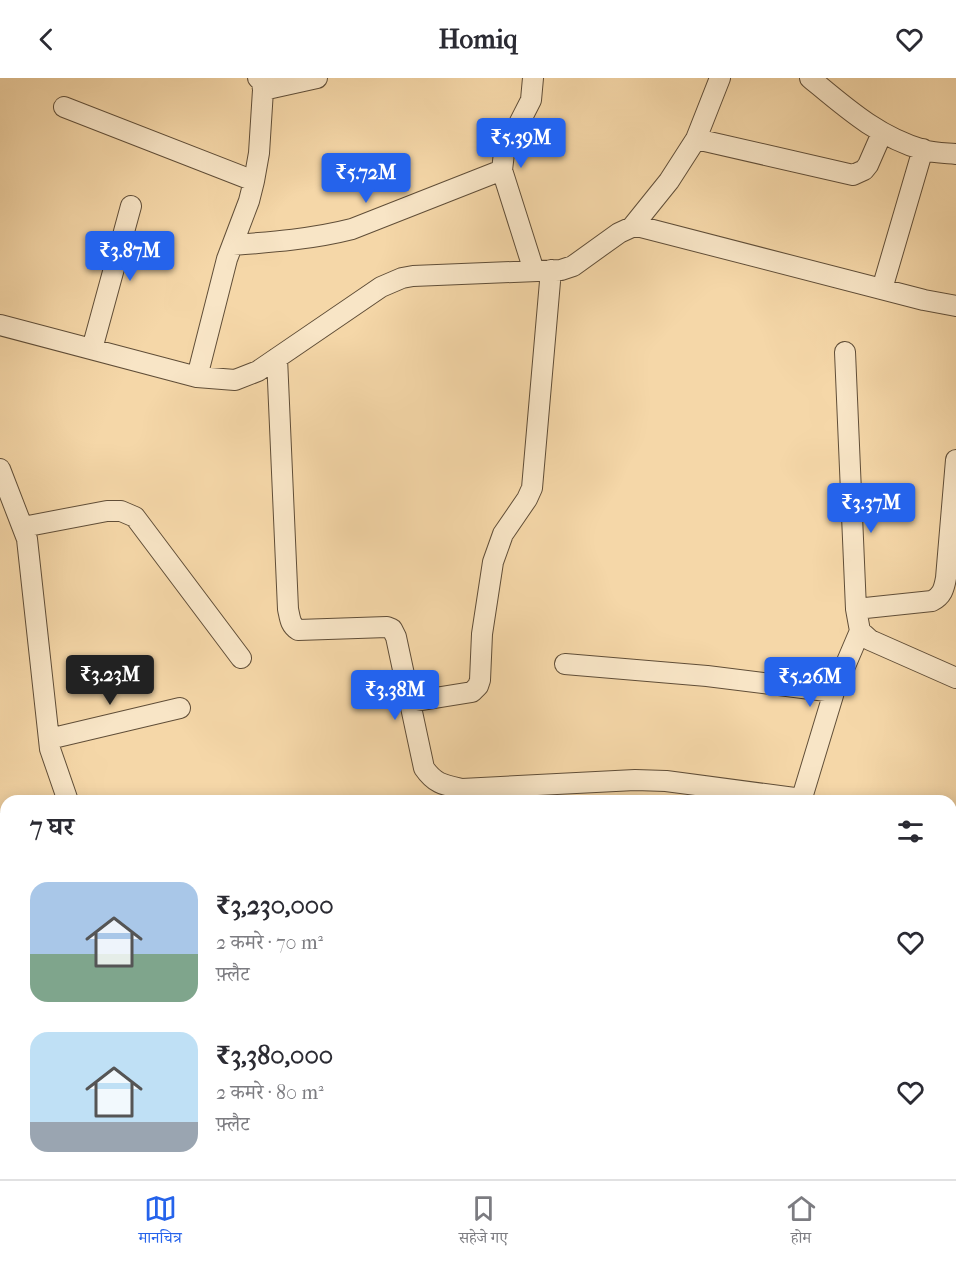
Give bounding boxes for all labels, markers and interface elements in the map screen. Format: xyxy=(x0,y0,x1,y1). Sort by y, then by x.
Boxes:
icon: back xyxy=(30,23,63,56)
text: Homiq xyxy=(439,23,517,55)
icon: heart xyxy=(893,23,926,56)
pin: ₹5.39M xyxy=(472,118,570,169)
text: ₹5.39M xyxy=(491,126,551,149)
pin: ₹5.72M xyxy=(317,153,415,204)
text: ₹5.72M xyxy=(336,161,396,184)
pin: ₹3.87M xyxy=(81,231,179,282)
text: ₹3.87M xyxy=(99,239,161,262)
pin: ₹3.37M xyxy=(822,483,920,534)
text: ₹3.37M xyxy=(841,491,901,514)
pin: ₹3.23M xyxy=(61,655,159,706)
pin: ₹5.26M xyxy=(761,657,859,708)
text: ₹3.23M xyxy=(80,663,140,686)
text: ₹5.26M xyxy=(778,665,842,688)
pin: ₹3.38M xyxy=(346,670,444,721)
text: ₹3.38M xyxy=(365,678,425,701)
text: 7 घर xyxy=(30,811,74,842)
icon: filters xyxy=(894,815,927,848)
text: ₹3,230,000 xyxy=(216,890,334,921)
icon: home xyxy=(78,906,150,978)
icon: heart xyxy=(894,926,927,959)
text: 2 कमरे · 70 m² xyxy=(216,931,323,954)
text: फ़्लैट xyxy=(216,963,249,986)
text: ₹3,380,000 xyxy=(216,1040,333,1071)
icon: home xyxy=(78,1056,150,1128)
icon: heart xyxy=(894,1076,927,1109)
text: 2 कमरे · 80 m² xyxy=(216,1081,324,1104)
text: फ़्लैट xyxy=(216,1113,249,1136)
tab: मानचित्र xyxy=(138,1192,182,1253)
tab: सहेजे गए xyxy=(459,1192,508,1253)
tab: होम xyxy=(785,1192,818,1253)

